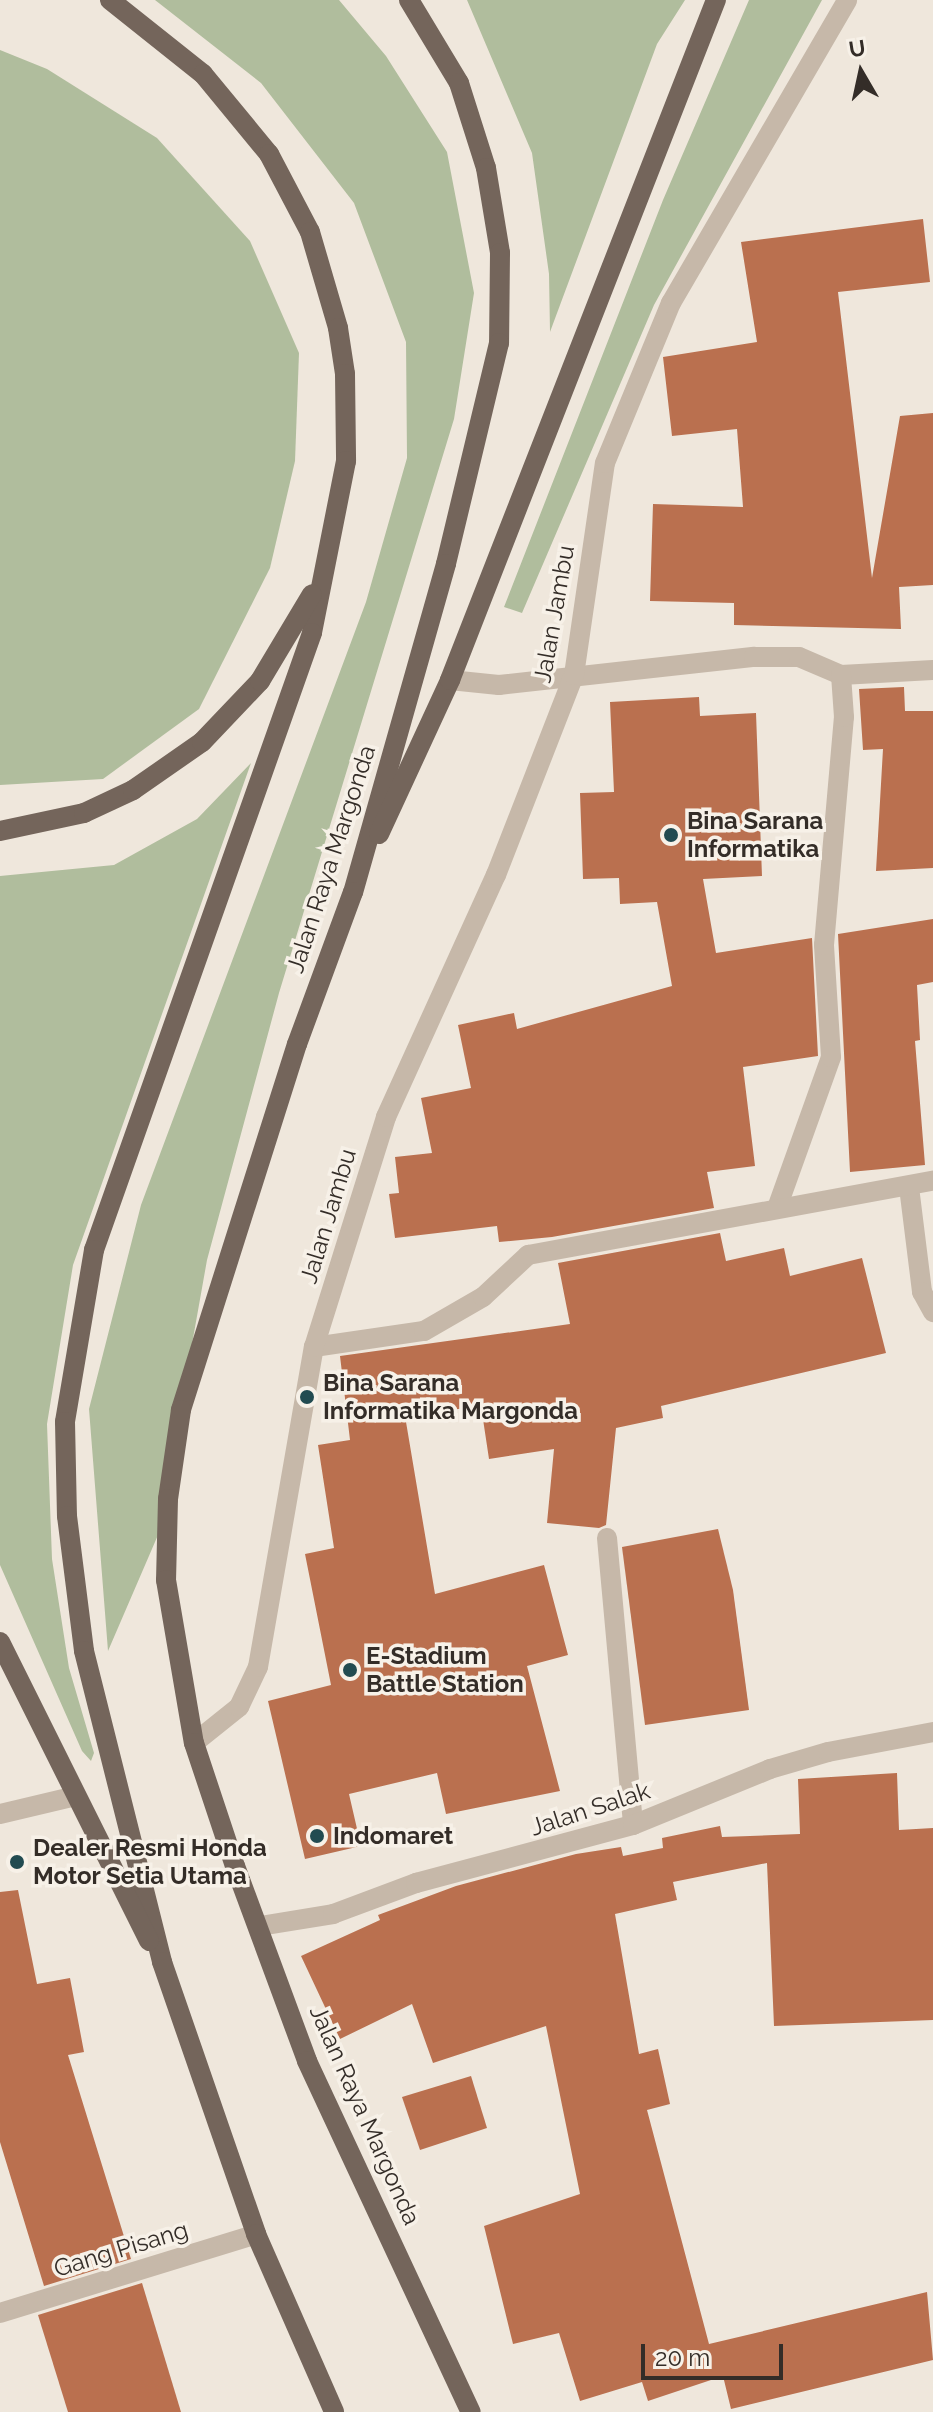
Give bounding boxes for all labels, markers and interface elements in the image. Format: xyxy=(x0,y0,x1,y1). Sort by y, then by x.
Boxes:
north arrow xyxy=(821,32,901,112)
text: U xyxy=(847,34,867,62)
street label: Jalan Jambu xyxy=(528,543,580,685)
street label: Jalan Raya Margonda xyxy=(281,742,381,976)
place label: Bina Sarana Informatika xyxy=(687,807,823,863)
marker: Bina Sarana Informatika xyxy=(662,826,680,844)
street label: Jalan Jambu xyxy=(294,1145,362,1287)
place label: Bina Sarana Informatika Margonda xyxy=(323,1369,578,1425)
marker: Bina Sarana Informatika Margonda xyxy=(298,1388,316,1406)
place label: E-Stadium Battle Station xyxy=(366,1642,524,1698)
marker: E-Stadium Battle Station xyxy=(341,1661,359,1679)
street label: Jalan Salak xyxy=(527,1776,653,1842)
place label: Indomaret xyxy=(333,1822,453,1850)
marker: Indomaret xyxy=(308,1827,326,1845)
place label: Dealer Resmi Honda Motor Setia Utama xyxy=(33,1834,267,1890)
marker: Dealer Resmi Honda Motor Setia Utama xyxy=(8,1853,26,1871)
street label: Jalan Raya Margonda xyxy=(304,2001,426,2229)
street label: Gang Pisang xyxy=(50,2215,192,2283)
scale bar xyxy=(645,2328,787,2378)
text: 20 m xyxy=(655,2343,710,2372)

